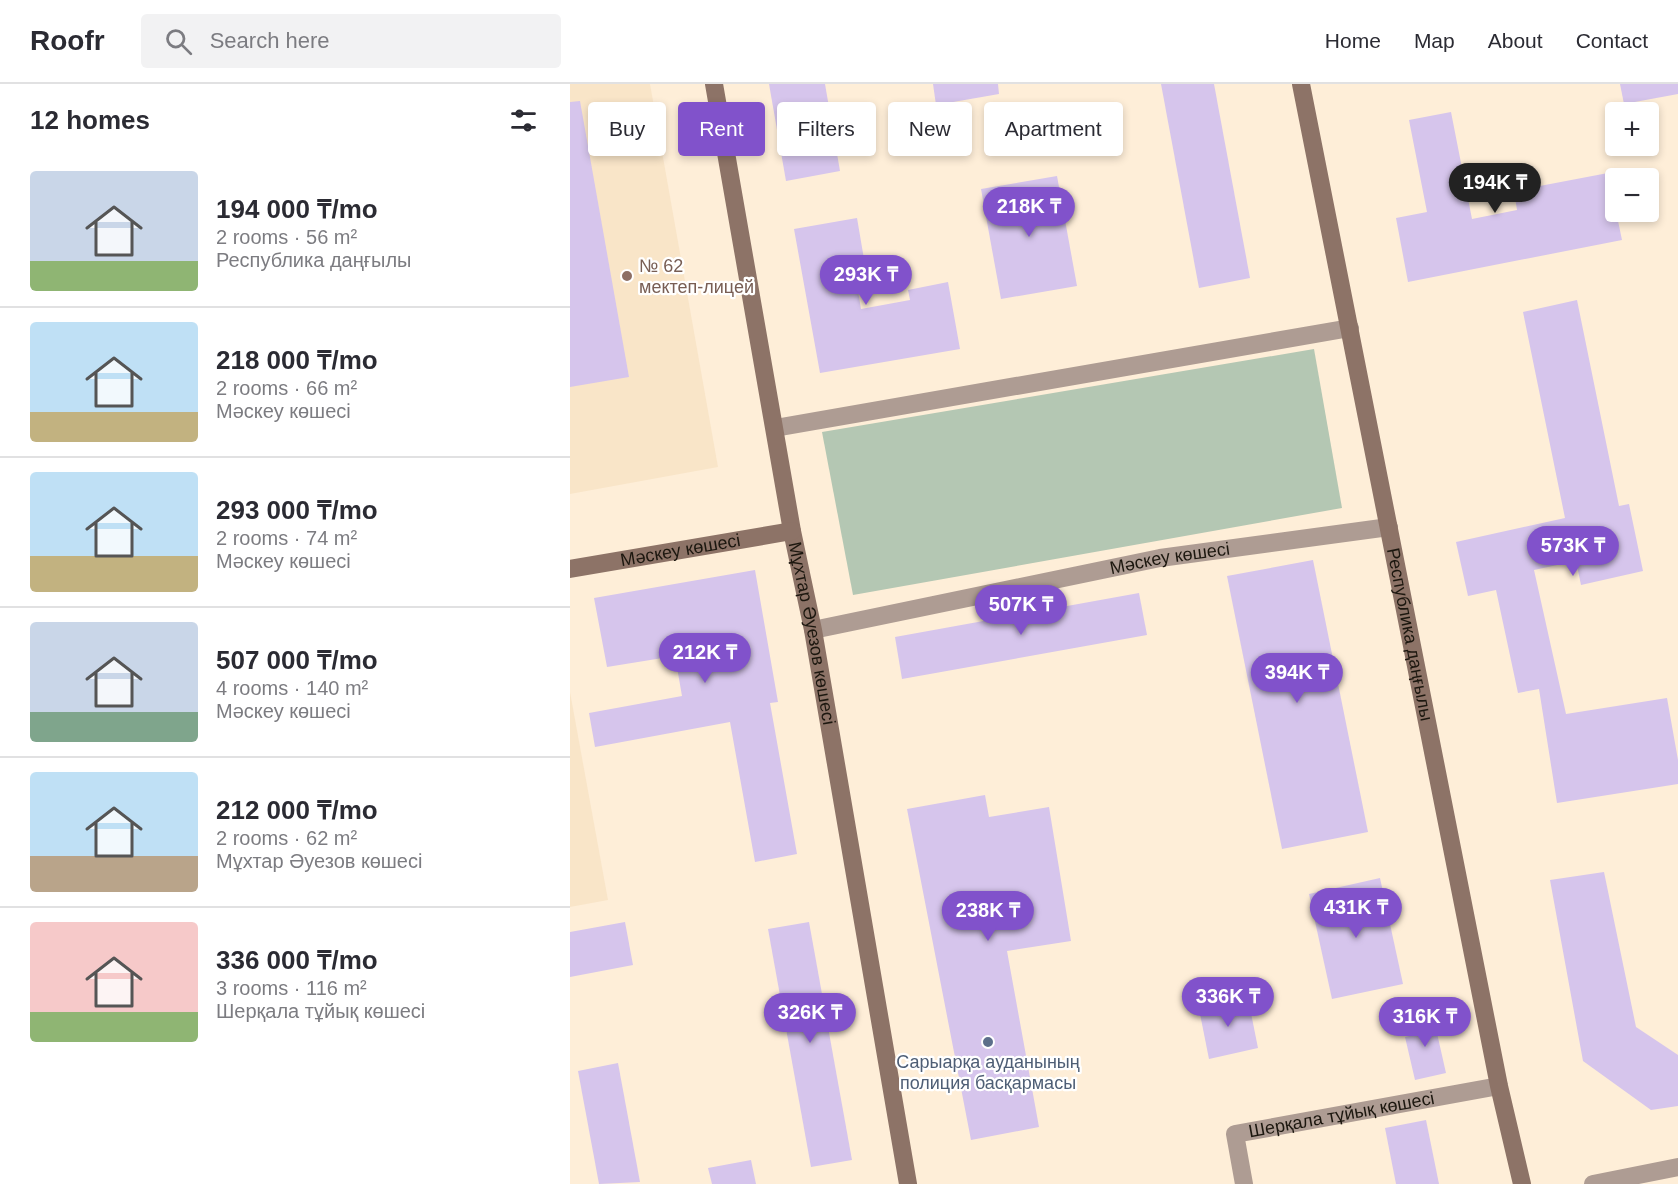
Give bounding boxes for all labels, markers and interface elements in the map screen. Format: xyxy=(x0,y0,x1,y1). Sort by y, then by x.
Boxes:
search box xyxy=(141,14,561,68)
text: Roofr xyxy=(30,25,105,56)
icon: search xyxy=(162,25,195,58)
text: Search here xyxy=(210,28,330,53)
text: Home xyxy=(1325,29,1381,52)
text: Map xyxy=(1414,29,1455,52)
text: About xyxy=(1488,29,1543,52)
text: Contact xyxy=(1576,29,1648,52)
chip: Buy xyxy=(588,102,666,156)
chip: Rent xyxy=(678,102,765,156)
chip: Filters xyxy=(777,102,876,156)
chip: New xyxy=(888,102,972,156)
chip: Apartment xyxy=(984,102,1123,156)
map controls xyxy=(1605,102,1659,222)
button: + xyxy=(1605,102,1659,156)
icon: filters xyxy=(507,104,540,137)
text: 12 homes xyxy=(30,105,150,135)
pin: 194K ₸ xyxy=(1446,163,1544,214)
button: − xyxy=(1605,168,1659,222)
text: 194K ₸ xyxy=(1463,171,1527,193)
pin: 218K ₸ xyxy=(980,187,1078,238)
text: 194 000 ₸/mo xyxy=(216,194,378,224)
icon: home xyxy=(78,195,150,267)
text: 218K ₸ xyxy=(997,195,1061,217)
text: 2 rooms · 56 m² xyxy=(216,226,357,248)
text: Республика даңғылы xyxy=(216,249,411,271)
pin: 293K ₸ xyxy=(817,255,915,306)
place label: № 62 мектеп-лицей xyxy=(639,256,754,297)
text: 293K ₸ xyxy=(834,263,898,285)
marker: № 62 мектеп-лицей xyxy=(620,269,634,283)
text: 218 000 ₸/mo xyxy=(216,345,378,375)
icon: home xyxy=(78,346,150,418)
text: 2 rooms · 66 m² xyxy=(216,377,357,399)
text: Мәскеу көшесі xyxy=(216,400,351,422)
text: 293 000 ₸/mo xyxy=(216,495,378,525)
icon: home xyxy=(78,496,150,568)
pin: 573K ₸ xyxy=(1524,526,1622,577)
text: 2 rooms · 74 m² xyxy=(216,527,357,549)
street label: Мәскеу көшесі xyxy=(619,530,742,570)
text: 573K ₸ xyxy=(1541,534,1605,556)
street label: Мәскеу көшесі xyxy=(1108,539,1231,578)
street label: Мұхтар Әуезов көшесі xyxy=(785,540,839,726)
street label: Республика даңғылы xyxy=(1383,546,1437,723)
text: Мәскеу көшесі xyxy=(216,550,351,572)
pin: 507K ₸ xyxy=(972,585,1070,636)
text: 507K ₸ xyxy=(989,593,1053,615)
pin: 212K ₸ xyxy=(656,633,754,684)
text: 212K ₸ xyxy=(673,641,737,663)
text: 507 000 ₸/mo xyxy=(216,645,378,675)
icon: home xyxy=(78,646,150,718)
pin: 394K ₸ xyxy=(1248,653,1346,704)
text: 394K ₸ xyxy=(1265,661,1329,683)
text: 4 rooms · 140 m² xyxy=(216,677,368,699)
text: Мәскеу көшесі xyxy=(216,700,351,722)
text: 212 000 ₸/mo xyxy=(216,795,378,825)
icon: home xyxy=(78,796,150,868)
text: 2 rooms · 62 m² xyxy=(216,827,357,849)
text: Мұхтар Әуезов көшесі xyxy=(216,850,422,872)
pin: 431K ₸ xyxy=(1307,888,1405,939)
pin: 238K ₸ xyxy=(939,891,1037,942)
text: 431K ₸ xyxy=(1324,896,1388,918)
text: 238K ₸ xyxy=(956,899,1020,921)
text: 336 000 ₸/mo xyxy=(216,945,378,975)
icon: home xyxy=(78,946,150,1018)
text: 3 rooms · 116 m² xyxy=(216,977,367,999)
pin: 336K ₸ xyxy=(1179,977,1277,1028)
text: 336K ₸ xyxy=(1196,985,1260,1007)
pin: 326K ₸ xyxy=(761,993,859,1044)
pin: 316K ₸ xyxy=(1376,997,1474,1048)
text: Шерқала тұйық көшесі xyxy=(216,1000,425,1022)
text: 326K ₸ xyxy=(778,1001,842,1023)
text: 316K ₸ xyxy=(1393,1005,1457,1027)
marker: Сарыарқа ауданының полиция басқармасы xyxy=(981,1035,995,1049)
place label: Сарыарқа ауданының полиция басқармасы xyxy=(896,1052,1080,1093)
street label: Шерқала тұйық көшесі xyxy=(1247,1088,1436,1141)

